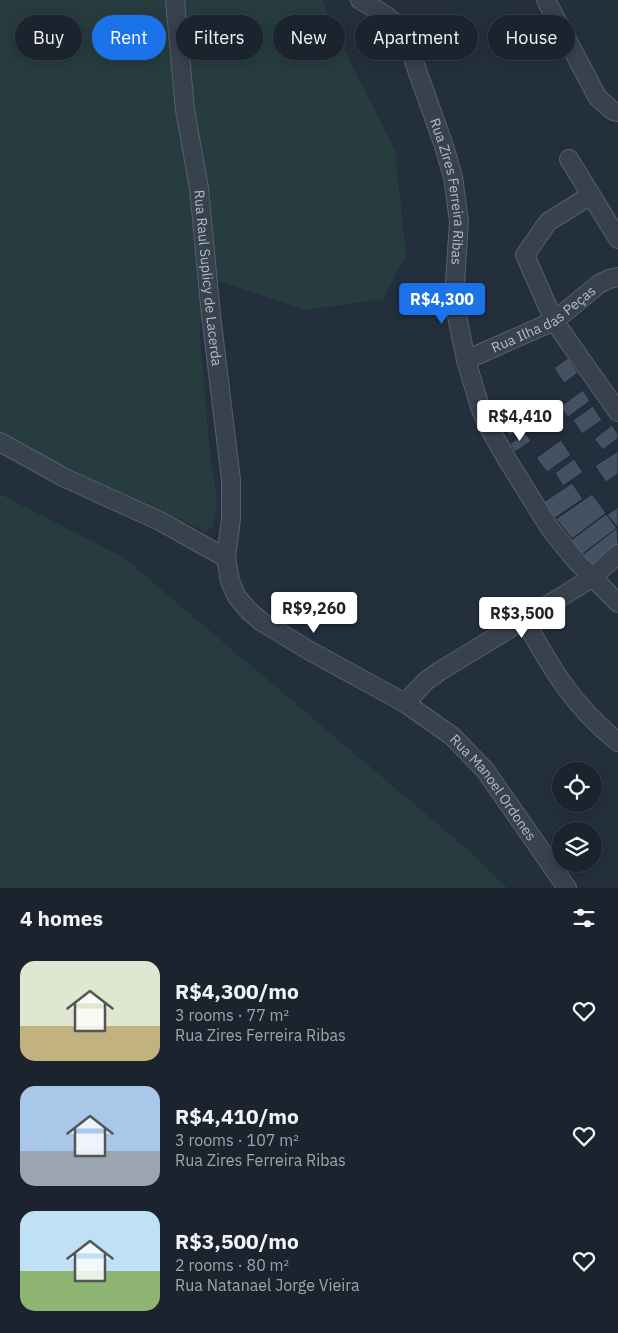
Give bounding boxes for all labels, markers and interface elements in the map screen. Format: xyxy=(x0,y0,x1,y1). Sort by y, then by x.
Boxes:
chip: Buy xyxy=(15,15,82,60)
chip: Rent xyxy=(92,15,166,60)
chip: Filters xyxy=(176,15,263,60)
chip: New xyxy=(273,15,345,60)
chip: Apartment xyxy=(355,15,478,60)
chip: House xyxy=(488,15,575,60)
street label: Rua Zires Ferreira Ribas xyxy=(426,116,468,266)
street label: Rua Raul Suplicy de Lacerda xyxy=(190,189,226,367)
street label: Rua Ilha das Peças xyxy=(488,281,599,357)
pin: R$4,300 xyxy=(396,282,488,325)
text: R$4,300 xyxy=(410,289,474,309)
pin: R$4,410 xyxy=(474,400,566,442)
text: R$4,410 xyxy=(488,406,552,426)
pin: R$9,260 xyxy=(268,592,360,634)
pin: R$3,500 xyxy=(476,596,568,639)
text: R$9,260 xyxy=(282,598,346,618)
text: R$3,500 xyxy=(490,603,554,623)
street label: Rua Manoel Ordones xyxy=(446,730,540,844)
map controls xyxy=(552,762,602,872)
button: locate xyxy=(552,762,602,812)
button: layers xyxy=(552,822,602,872)
text: 4 homes xyxy=(20,904,103,932)
icon: filters xyxy=(570,904,598,932)
text: R$4,300/mo xyxy=(175,977,299,1005)
icon: home xyxy=(60,981,120,1041)
icon: heart xyxy=(570,997,598,1025)
text: 3 rooms · 77 m² xyxy=(175,1005,289,1025)
text: Rua Zires Ferreira Ribas xyxy=(175,1025,346,1045)
text: R$4,410/mo xyxy=(175,1102,299,1130)
icon: home xyxy=(60,1106,120,1166)
icon: heart xyxy=(570,1122,598,1150)
text: 3 rooms · 107 m² xyxy=(175,1130,299,1150)
text: Rua Zires Ferreira Ribas xyxy=(175,1150,346,1170)
text: R$3,500/mo xyxy=(175,1227,299,1255)
icon: home xyxy=(60,1231,120,1291)
icon: heart xyxy=(570,1247,598,1275)
text: 2 rooms · 80 m² xyxy=(175,1255,289,1275)
text: Rua Natanael Jorge Vieira xyxy=(175,1275,360,1295)

